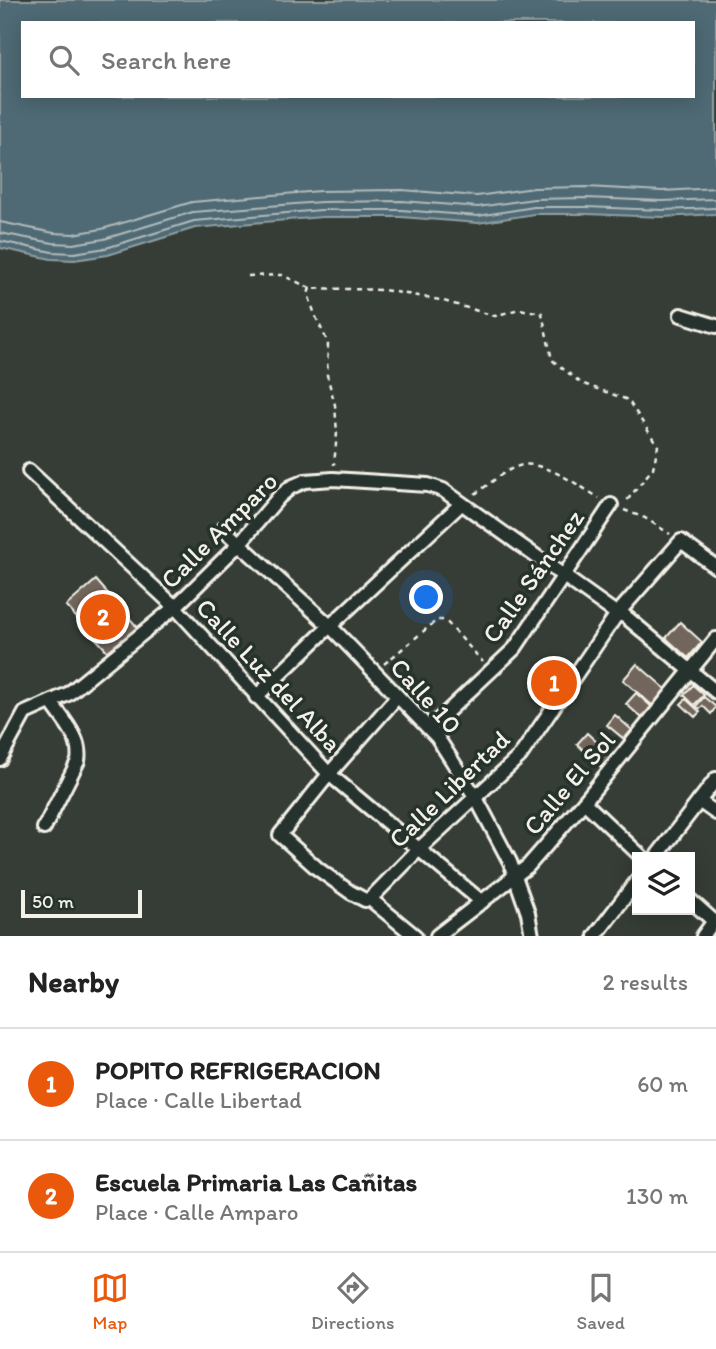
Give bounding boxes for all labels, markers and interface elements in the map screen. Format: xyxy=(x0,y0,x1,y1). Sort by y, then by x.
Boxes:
search box xyxy=(21,21,695,98)
icon: search xyxy=(45,41,83,79)
text: Search here xyxy=(101,44,231,76)
street label: Calle Amparo xyxy=(154,465,284,595)
street label: Calle Sánchez xyxy=(475,503,591,649)
your location xyxy=(409,580,443,614)
pin: 2 xyxy=(80,591,126,643)
street label: Calle Luz del Alba xyxy=(189,591,349,759)
street label: Calle 10 xyxy=(384,651,468,741)
pin: 1 xyxy=(531,657,577,709)
street label: Calle Libertad xyxy=(382,723,516,855)
street label: Calle El Sol xyxy=(516,724,622,842)
map controls xyxy=(632,852,695,915)
button: layers xyxy=(632,852,695,915)
scale bar xyxy=(21,887,142,919)
text: 50 m xyxy=(32,890,74,913)
text: Nearby xyxy=(28,963,119,1000)
text: 2 results xyxy=(602,968,688,996)
text: POPITO REFRIGERACION xyxy=(95,1054,381,1086)
text: 1 xyxy=(46,1070,56,1098)
text: 60 m xyxy=(637,1070,688,1098)
text: Place · Calle Libertad xyxy=(95,1086,302,1114)
text: Escuela Primaria Las Cañitas xyxy=(95,1166,417,1198)
text: 2 xyxy=(45,1182,57,1210)
text: 130 m xyxy=(626,1182,688,1210)
text: Place · Calle Amparo xyxy=(95,1198,298,1226)
tab: Map xyxy=(91,1269,129,1334)
tab: Directions xyxy=(311,1269,395,1334)
tab: Saved xyxy=(577,1269,625,1334)

